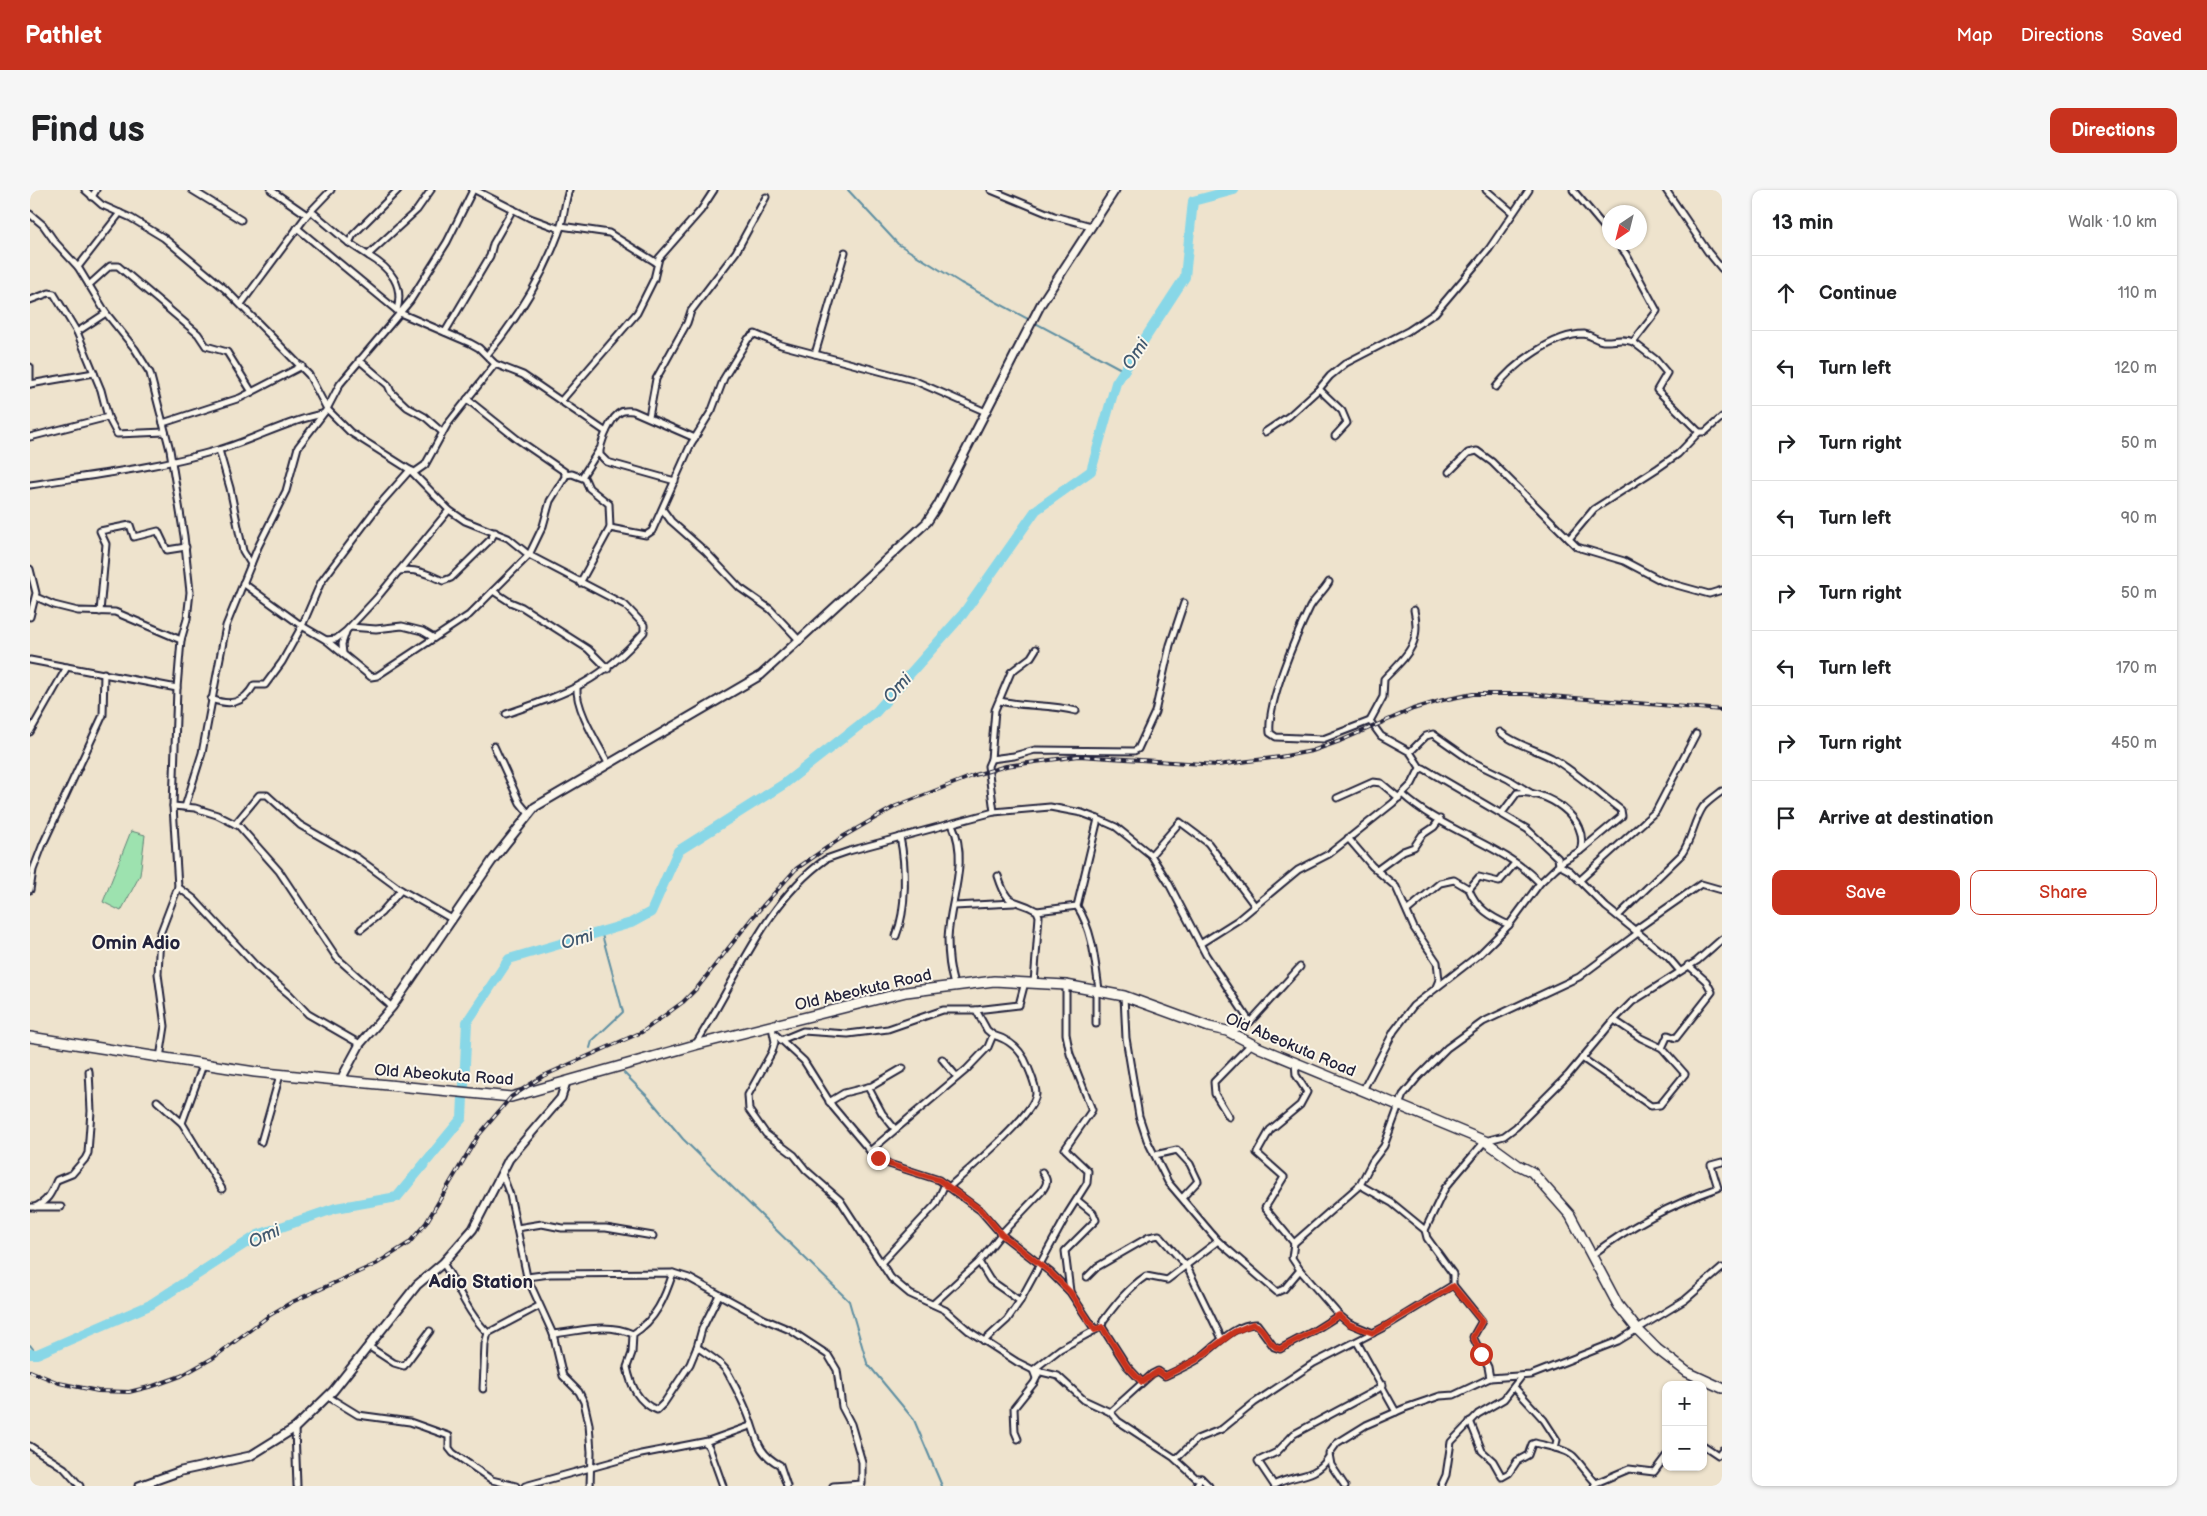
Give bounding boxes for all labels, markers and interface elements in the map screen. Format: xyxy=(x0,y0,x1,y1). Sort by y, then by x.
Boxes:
text: Pathlet xyxy=(25,21,102,50)
text: Map xyxy=(1957,25,1993,46)
text: Directions xyxy=(2021,25,2103,46)
text: Saved xyxy=(2131,25,2182,46)
button: Directions xyxy=(2050,108,2177,153)
text: Find us xyxy=(30,109,145,152)
north arrow xyxy=(1602,205,1647,250)
text: 13 min xyxy=(1772,210,1834,235)
text: Walk · 1.0 km xyxy=(2068,213,2157,232)
icon: ahead xyxy=(1772,279,1800,307)
text: Continue xyxy=(1819,282,1897,305)
text: 110 m xyxy=(2118,284,2157,303)
water label: Omi xyxy=(1118,334,1154,374)
icon: left xyxy=(1772,354,1800,382)
text: Turn left xyxy=(1819,357,1891,380)
text: 120 m xyxy=(2114,359,2157,378)
icon: right xyxy=(1772,429,1800,457)
text: Turn right xyxy=(1819,432,1902,455)
text: 50 m xyxy=(2121,434,2157,453)
icon: left xyxy=(1772,504,1800,532)
text: Turn left xyxy=(1819,507,1891,530)
text: 90 m xyxy=(2121,509,2157,528)
icon: right xyxy=(1772,579,1800,607)
text: Turn right xyxy=(1819,582,1902,605)
text: 50 m xyxy=(2121,584,2157,603)
icon: left xyxy=(1772,654,1800,682)
text: Turn left xyxy=(1819,657,1891,680)
text: 170 m xyxy=(2116,659,2157,678)
water label: Omi xyxy=(879,668,917,708)
icon: right xyxy=(1772,729,1800,757)
text: Turn right xyxy=(1819,732,1902,755)
text: 450 m xyxy=(2111,734,2157,753)
icon: arrive xyxy=(1772,804,1800,832)
text: Arrive at destination xyxy=(1819,807,1994,830)
button: Save xyxy=(1772,870,1960,915)
button: Share xyxy=(1970,870,2157,915)
water label: Omi xyxy=(558,925,597,954)
district label: Omin Adio xyxy=(92,932,181,955)
street label: Old Abeokuta Road xyxy=(793,965,934,1015)
street label: Old Abeokuta Road xyxy=(1222,1009,1358,1081)
street label: Old Abeokuta Road xyxy=(374,1061,514,1090)
route end xyxy=(867,1147,890,1170)
water label: Omi xyxy=(245,1220,284,1253)
district label: Adio Station xyxy=(428,1271,533,1294)
route start xyxy=(1470,1343,1493,1366)
map controls xyxy=(1662,1381,1707,1471)
button: + xyxy=(1662,1381,1707,1426)
button: − xyxy=(1662,1426,1707,1471)

